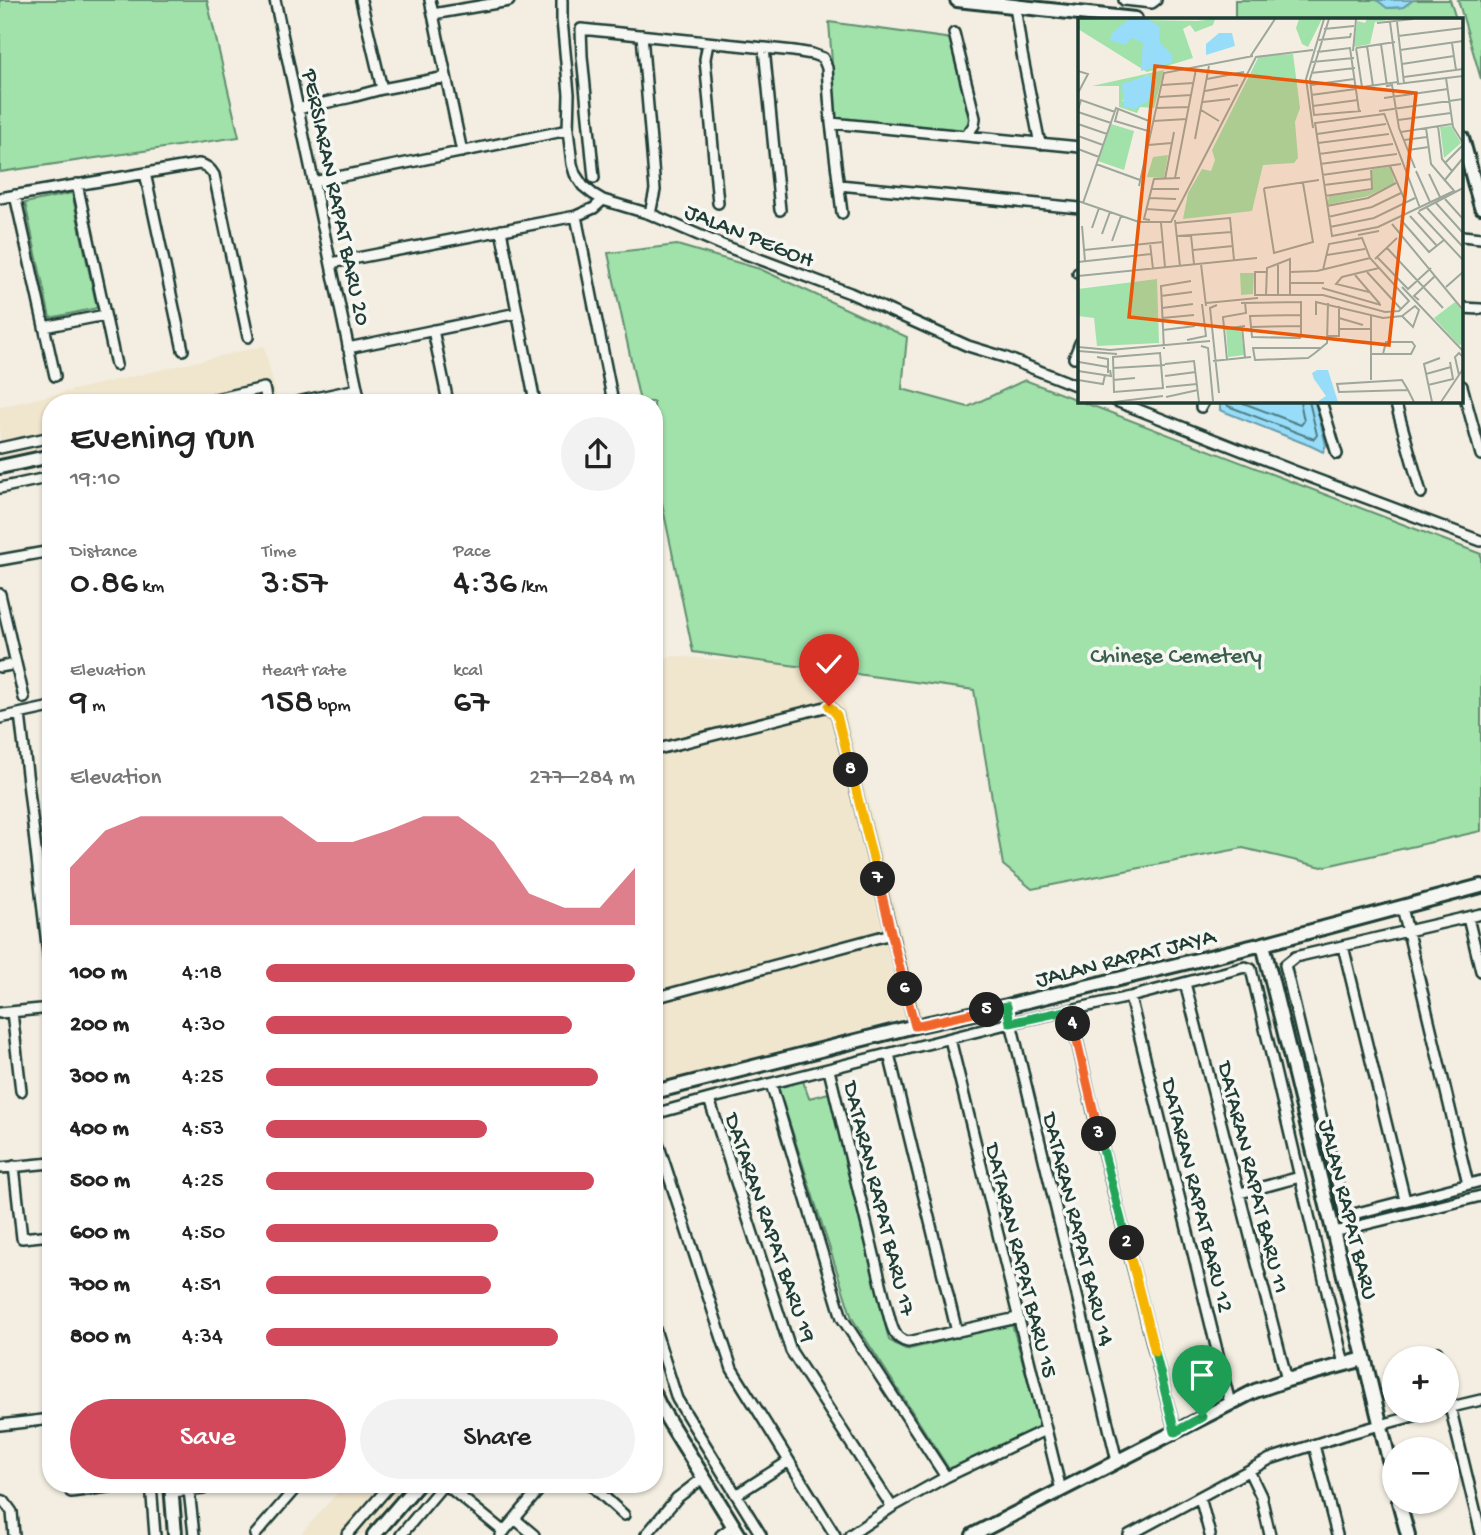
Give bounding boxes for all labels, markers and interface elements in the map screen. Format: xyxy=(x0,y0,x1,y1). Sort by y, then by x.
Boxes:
inset map xyxy=(1078,18,1464,402)
street label: PERSIARAN RAPAT BARU 20 xyxy=(294,66,375,328)
street label: JALAN PEGOH xyxy=(680,199,818,276)
button: share xyxy=(561,417,635,491)
text: Evening run xyxy=(70,418,254,462)
text: 19:10 xyxy=(70,466,120,493)
text: Distance xyxy=(70,541,137,564)
text: Time xyxy=(262,541,296,564)
text: Pace xyxy=(453,541,491,564)
text: 0.86 xyxy=(70,564,138,605)
text: 3:57 xyxy=(262,564,327,605)
text: 4:36 xyxy=(453,564,517,605)
text: km xyxy=(138,576,164,599)
text: /km xyxy=(517,576,548,599)
pin xyxy=(799,634,859,706)
park label: Chinese Cemetery xyxy=(1090,644,1262,671)
icon: check xyxy=(810,645,848,683)
text: Elevation xyxy=(70,660,146,683)
text: Heart rate xyxy=(262,660,347,683)
text: kcal xyxy=(453,660,483,683)
text: 9 xyxy=(70,683,88,724)
text: 158 xyxy=(262,683,313,724)
text: 67 xyxy=(453,683,489,724)
text: m xyxy=(88,695,106,718)
text: bpm xyxy=(313,695,351,718)
pin: 8 xyxy=(834,752,868,788)
text: 8 xyxy=(845,758,856,781)
text: Elevation xyxy=(70,765,161,792)
text: 277–284 m xyxy=(529,765,635,792)
pin: 7 xyxy=(860,862,896,896)
text: 7 xyxy=(873,867,882,890)
street label: JALAN RAPAT JAYA xyxy=(1033,924,1220,995)
text: 100 m xyxy=(70,960,127,987)
text: 4:18 xyxy=(182,960,222,987)
pin: 6 xyxy=(888,972,922,1006)
text: 6 xyxy=(900,977,909,1000)
pin: 5 xyxy=(970,992,1004,1028)
text: 5 xyxy=(982,998,992,1021)
pin: 4 xyxy=(1056,1006,1090,1042)
text: 200 m xyxy=(70,1012,129,1039)
text: 4:30 xyxy=(182,1012,225,1039)
text: 4 xyxy=(1068,1012,1077,1035)
street label: DATARAN RAPAT BARU 11 xyxy=(1209,1057,1293,1297)
text: 300 m xyxy=(70,1064,130,1091)
text: 4:25 xyxy=(182,1064,223,1091)
street label: DATARAN RAPAT BARU 12 xyxy=(1153,1074,1238,1315)
street label: DATARAN RAPAT BARU 17 xyxy=(835,1077,920,1320)
street label: DATARAN RAPAT BARU 19 xyxy=(716,1108,821,1347)
street label: DATARAN RAPAT BARU 14 xyxy=(1034,1108,1119,1349)
text: 400 m xyxy=(70,1116,129,1143)
text: 4:53 xyxy=(182,1116,224,1143)
pin: 3 xyxy=(1082,1116,1116,1152)
street label: JALAN RAPAT BARU xyxy=(1311,1117,1382,1303)
text: 3 xyxy=(1094,1122,1103,1145)
street label: DATARAN RAPAT BARU 15 xyxy=(977,1139,1062,1381)
text: 500 m xyxy=(70,1168,130,1195)
text: 4:25 xyxy=(182,1168,223,1195)
text: 600 m xyxy=(70,1220,130,1247)
text: 4:50 xyxy=(182,1220,225,1247)
pin: 2 xyxy=(1110,1226,1144,1260)
text: 2 xyxy=(1122,1231,1131,1254)
text: 700 m xyxy=(70,1272,130,1299)
text: 4:51 xyxy=(182,1272,222,1299)
text: 800 m xyxy=(70,1324,131,1351)
text: 4:34 xyxy=(182,1324,223,1351)
pin xyxy=(1172,1345,1232,1417)
map controls xyxy=(1382,1346,1459,1514)
button: + xyxy=(1382,1346,1459,1423)
icon: arrive xyxy=(1183,1356,1221,1394)
button: Save xyxy=(70,1399,346,1479)
button: Share xyxy=(360,1399,635,1479)
button: − xyxy=(1382,1437,1459,1514)

